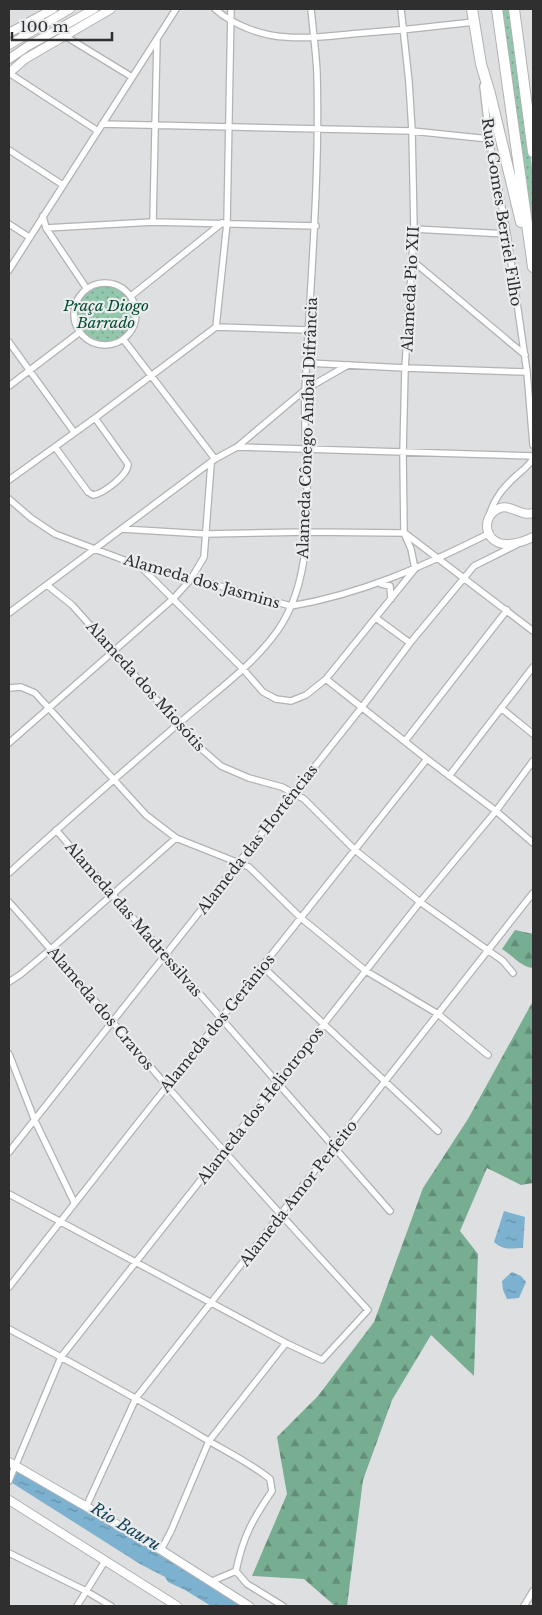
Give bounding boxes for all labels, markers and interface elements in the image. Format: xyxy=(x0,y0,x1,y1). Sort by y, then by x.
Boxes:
scale bar xyxy=(12,10,112,42)
text: 100 m xyxy=(20,17,69,36)
street label: Rua Gomes Berriel Filho xyxy=(478,116,526,308)
street label: Alameda Pio XII xyxy=(397,226,423,353)
park label: Praça Diogo Barrado xyxy=(62,296,149,332)
street label: Alameda Cônego Aníbal Difrância xyxy=(293,296,321,560)
street label: Alameda dos Jasmins xyxy=(121,549,283,613)
street label: Alameda dos Miosótis xyxy=(82,616,210,755)
street label: Alameda das Hortências xyxy=(192,760,322,918)
street label: Alameda das Madressilvas xyxy=(61,837,207,1001)
street label: Alameda dos Cravos xyxy=(43,941,158,1074)
street label: Alameda dos Gerânios xyxy=(155,950,279,1097)
street label: Alameda dos Heliotropos xyxy=(192,1022,327,1188)
street label: Alameda Amor Perfeito xyxy=(234,1116,361,1271)
water label: Rio Bauru xyxy=(87,1497,164,1555)

